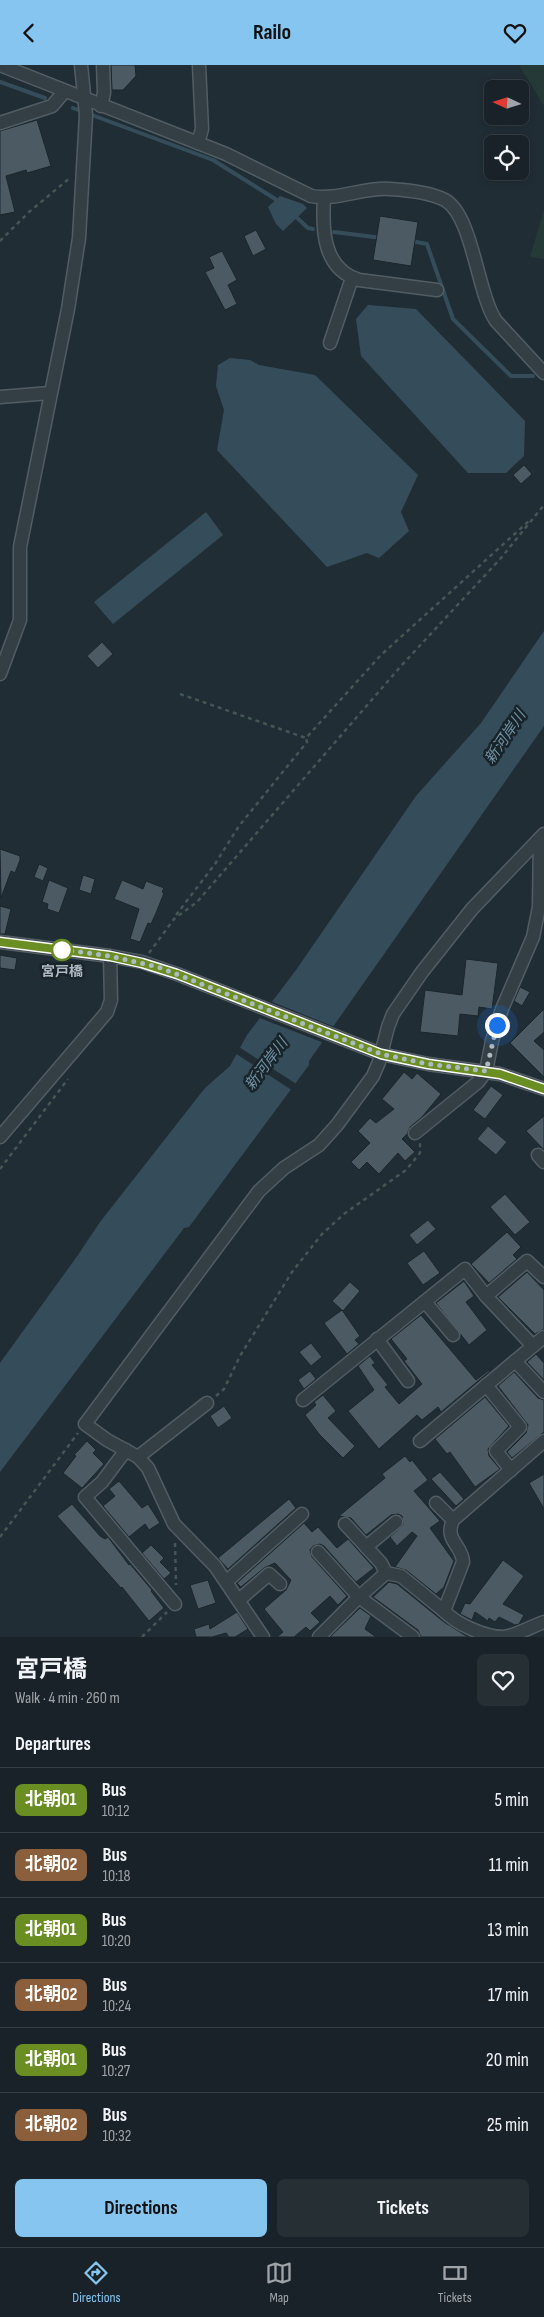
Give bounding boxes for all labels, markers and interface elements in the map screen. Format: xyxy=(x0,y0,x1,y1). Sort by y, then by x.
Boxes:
icon: back xyxy=(15,19,43,47)
text: Railo xyxy=(253,19,291,46)
icon: heart xyxy=(501,19,529,47)
north arrow xyxy=(484,80,529,125)
map controls xyxy=(484,80,529,180)
button: locate xyxy=(484,135,529,180)
water label: 新河岸川 xyxy=(481,705,531,767)
marker: 宮戸橋 xyxy=(51,939,73,961)
place label: 宮戸橋 xyxy=(41,963,83,980)
your location xyxy=(485,1013,510,1038)
water label: 新河岸川 xyxy=(241,1033,293,1094)
button: heart xyxy=(477,1654,529,1706)
text: 宮戸橋 xyxy=(15,1655,87,1684)
text: Walk · 4 min · 260 m xyxy=(15,1689,120,1708)
text: Departures xyxy=(15,1733,91,1756)
text: Bus xyxy=(102,1779,126,1802)
text: 北朝01 xyxy=(25,1789,77,1810)
text: 5 min xyxy=(494,1789,529,1812)
text: 10:12 xyxy=(102,1802,130,1821)
text: Bus xyxy=(102,1844,127,1867)
text: 北朝02 xyxy=(25,1854,77,1875)
text: 11 min xyxy=(489,1854,529,1877)
text: 10:18 xyxy=(102,1867,131,1886)
text: Bus xyxy=(102,1909,126,1932)
text: 北朝01 xyxy=(25,1919,77,1940)
text: 13 min xyxy=(488,1919,529,1942)
text: 10:20 xyxy=(102,1932,131,1951)
text: Bus xyxy=(102,1974,127,1997)
text: 北朝02 xyxy=(25,1984,77,2005)
text: 17 min xyxy=(488,1984,529,2007)
text: 10:24 xyxy=(102,1997,131,2016)
text: Bus xyxy=(102,2039,126,2062)
text: 北朝01 xyxy=(25,2049,77,2070)
text: 20 min xyxy=(486,2049,529,2072)
text: 10:27 xyxy=(102,2062,130,2081)
text: Bus xyxy=(102,2104,127,2127)
text: 北朝02 xyxy=(25,2114,77,2135)
text: 25 min xyxy=(487,2114,529,2137)
text: 10:32 xyxy=(102,2127,131,2146)
button: Directions xyxy=(15,2179,267,2237)
button: Tickets xyxy=(277,2179,529,2237)
tab: Directions xyxy=(72,2259,120,2306)
tab: Map xyxy=(265,2259,293,2306)
tab: Tickets xyxy=(438,2259,472,2306)

